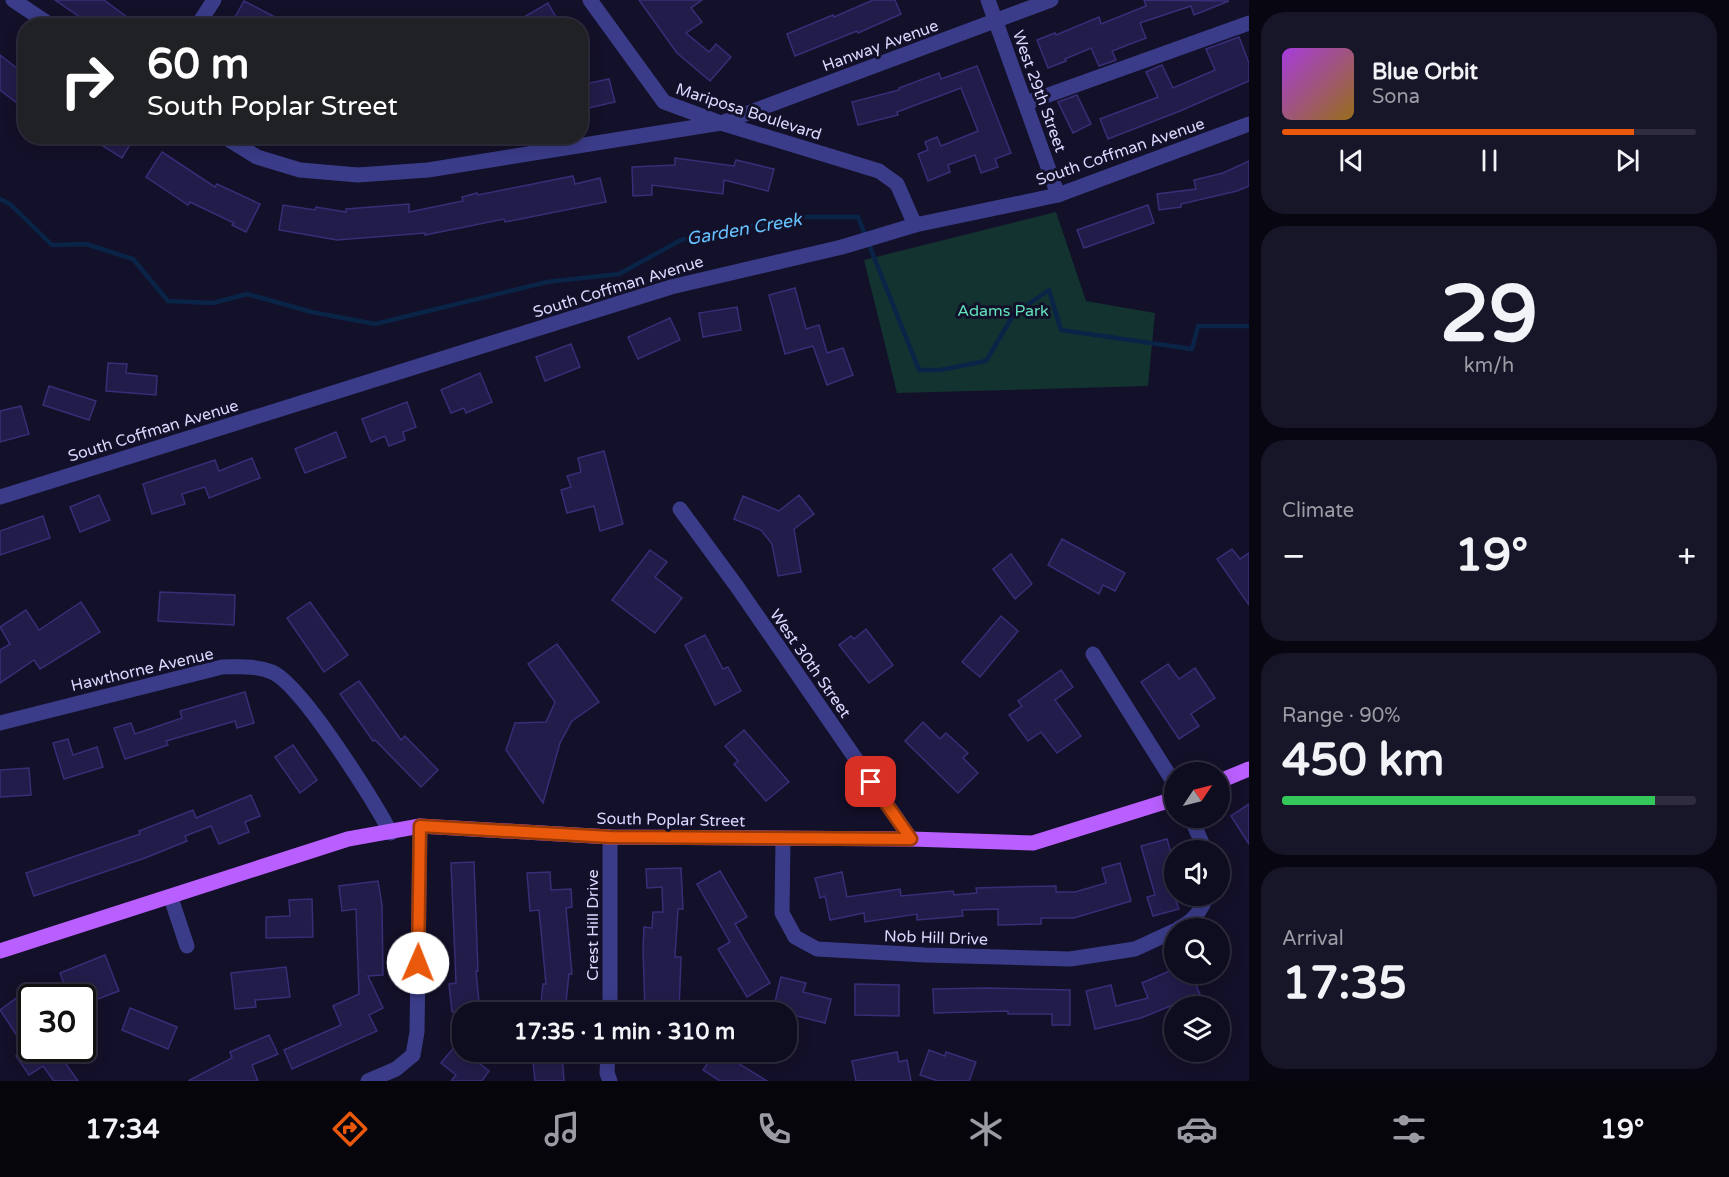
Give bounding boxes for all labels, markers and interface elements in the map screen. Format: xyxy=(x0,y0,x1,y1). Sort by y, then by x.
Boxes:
street label: Hanway Avenue xyxy=(820,16,941,76)
street label: West 29th Street xyxy=(1008,28,1070,155)
text: 60 m xyxy=(147,39,249,90)
icon: right xyxy=(48,42,126,120)
text: Blue Orbit xyxy=(1372,59,1478,85)
street label: Mariposa Boulevard xyxy=(673,79,824,145)
text: Sona xyxy=(1372,85,1420,109)
text: South Poplar Street xyxy=(147,90,398,123)
street label: South Coffman Avenue xyxy=(1033,114,1207,190)
icon: previous xyxy=(1335,144,1368,177)
icon: pause xyxy=(1473,144,1506,177)
icon: next xyxy=(1611,144,1644,177)
water label: Garden Creek xyxy=(685,208,805,250)
street label: South Coffman Avenue xyxy=(531,252,706,322)
text: 29 xyxy=(1440,268,1538,362)
park label: Adams Park xyxy=(957,301,1049,321)
text: km/h xyxy=(1464,354,1514,378)
street label: South Coffman Avenue xyxy=(66,396,241,466)
text: Climate xyxy=(1282,499,1354,523)
text: 19° xyxy=(1455,529,1528,583)
text: − xyxy=(1282,537,1306,576)
text: + xyxy=(1677,537,1696,576)
street label: West 30th Street xyxy=(765,605,855,722)
street label: Hawthorne Avenue xyxy=(69,644,216,696)
text: Range · 90% xyxy=(1282,704,1401,728)
text: 450 km xyxy=(1282,734,1444,788)
pin xyxy=(845,756,896,807)
north arrow xyxy=(1164,762,1230,828)
map controls xyxy=(1164,762,1230,1062)
icon: arrive xyxy=(854,765,887,798)
street label: South Poplar Street xyxy=(596,809,745,831)
button: sound xyxy=(1164,840,1230,906)
street label: Crest Hill Drive xyxy=(583,869,603,981)
button: search xyxy=(1164,918,1230,984)
street label: Nob Hill Drive xyxy=(884,926,988,950)
text: Arrival xyxy=(1282,927,1344,951)
position arrow xyxy=(386,931,450,995)
text: 17:35 xyxy=(1282,957,1407,1011)
speed limit sign: 30 xyxy=(18,984,96,1062)
button: layers xyxy=(1164,996,1230,1062)
text: 17:35 · 1 min · 310 m xyxy=(514,1019,735,1045)
icon: directions xyxy=(329,1108,371,1150)
icon: music xyxy=(541,1108,583,1150)
icon: phone xyxy=(753,1108,795,1150)
icon: climate xyxy=(965,1108,1007,1150)
icon: car xyxy=(1176,1108,1218,1150)
icon: filters xyxy=(1388,1108,1430,1150)
text: 17:34 xyxy=(85,1113,160,1146)
text: 19° xyxy=(1600,1113,1644,1146)

